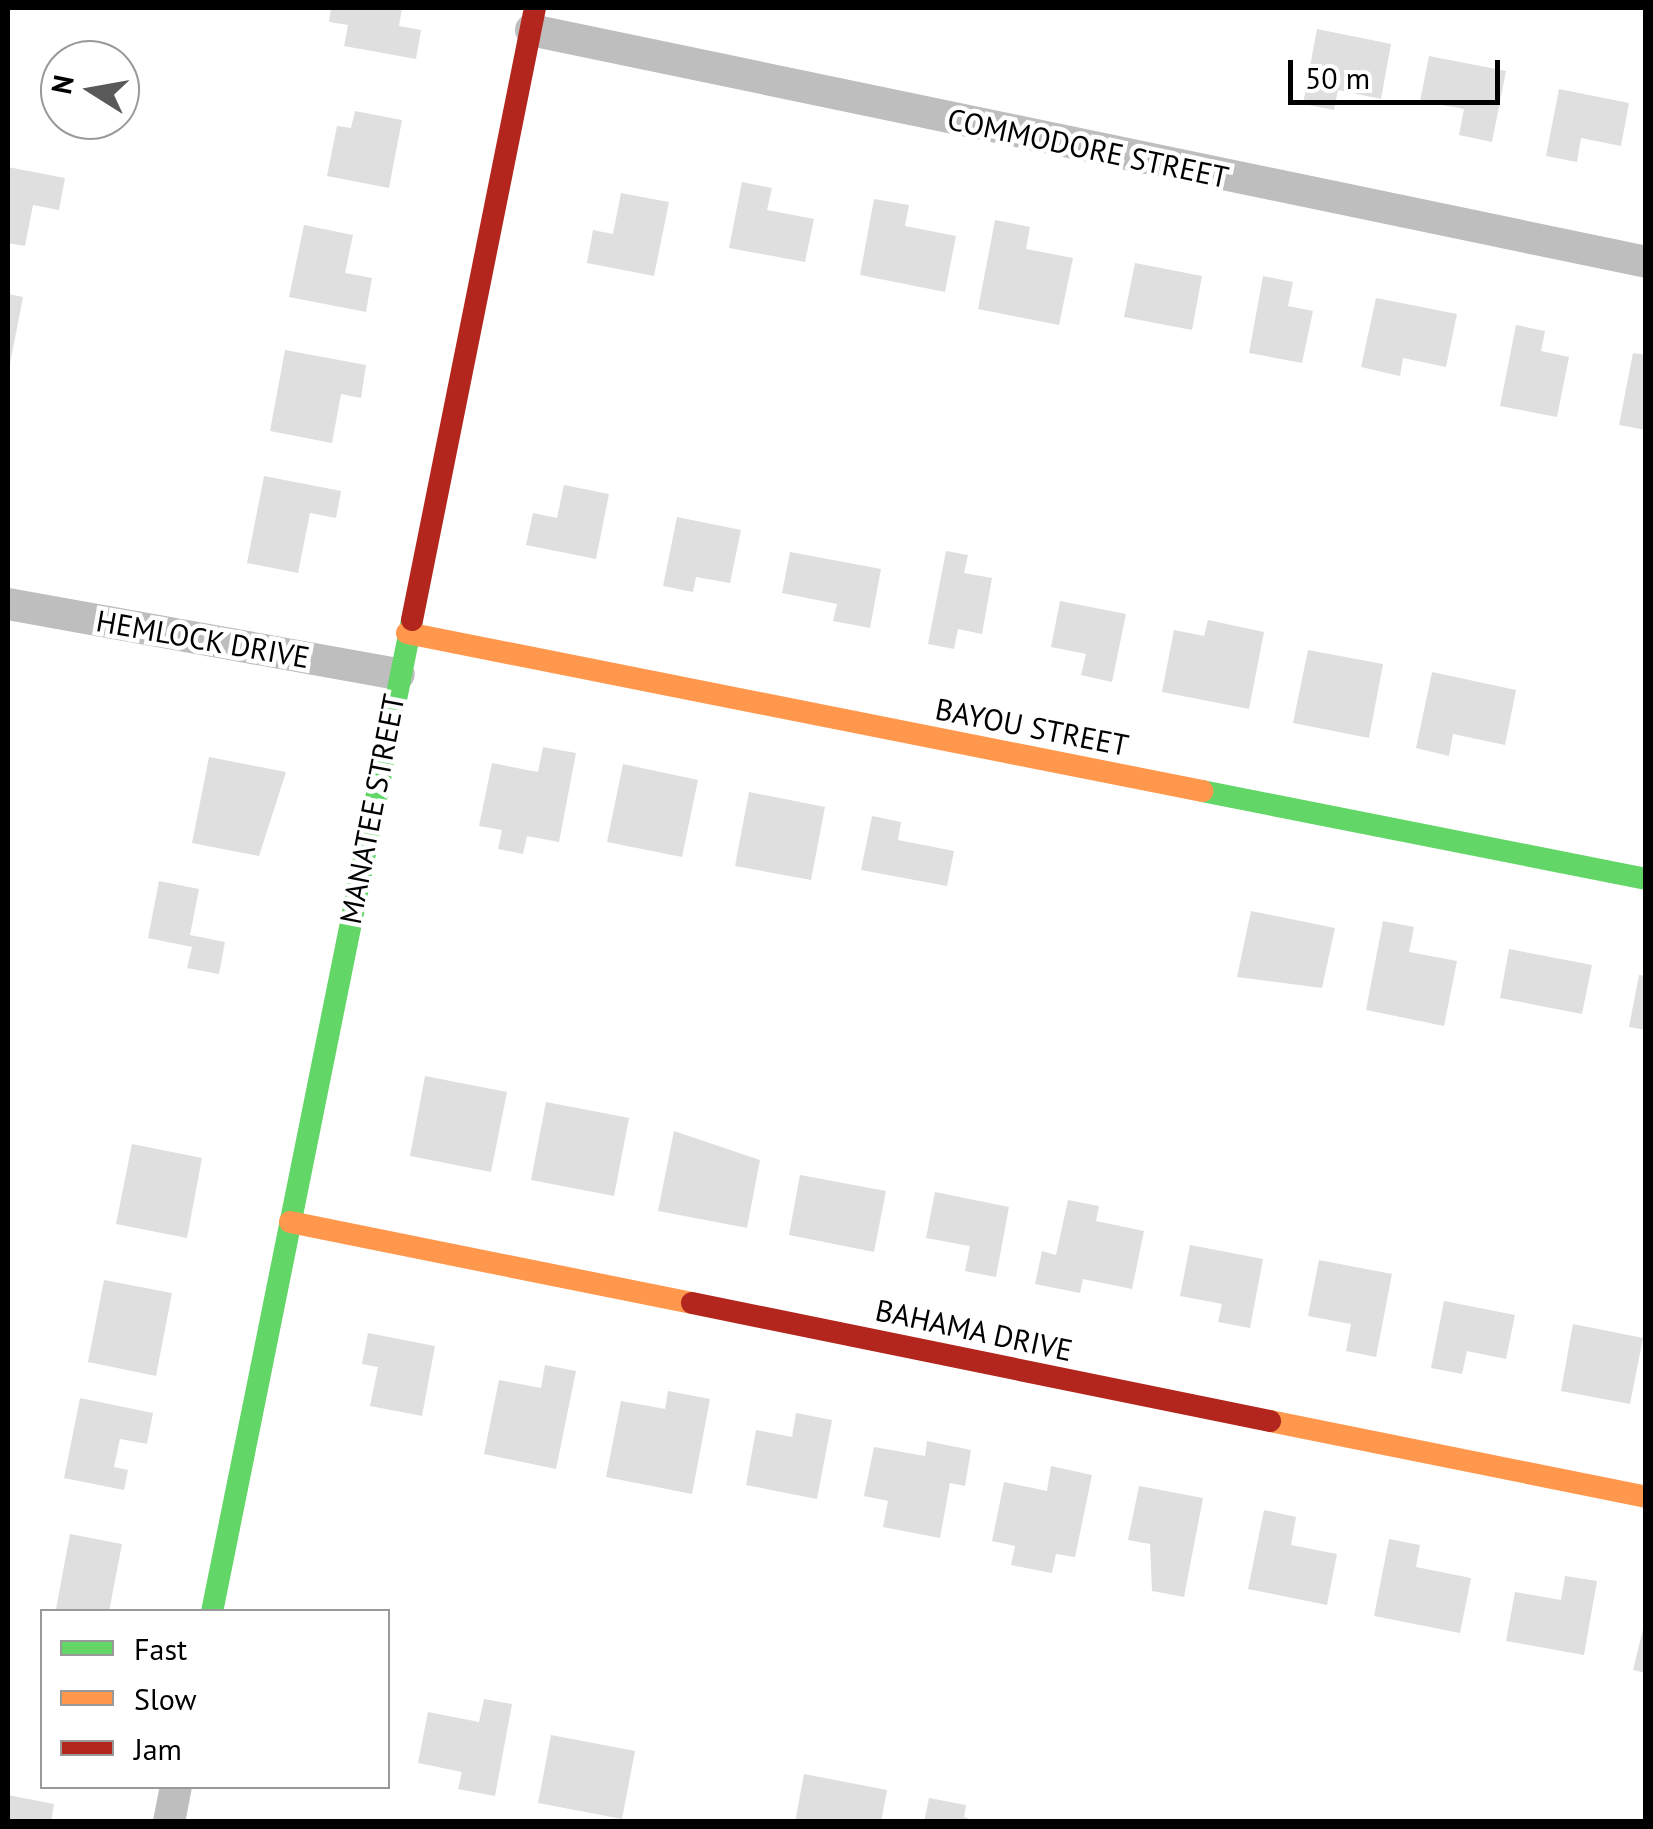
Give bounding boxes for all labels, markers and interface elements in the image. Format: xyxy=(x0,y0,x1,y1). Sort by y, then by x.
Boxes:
north arrow xyxy=(40,40,140,140)
scale bar xyxy=(1293,40,1506,102)
text: 50 m xyxy=(1305,58,1370,97)
text: N xyxy=(42,72,82,97)
street label: COMMODORE STREET xyxy=(944,101,1232,195)
street label: HEMLOCK DRIVE xyxy=(93,602,313,676)
street label: MANATEE STREET xyxy=(332,691,412,927)
street label: BAYOU STREET xyxy=(932,691,1132,763)
street label: BAHAMA DRIVE xyxy=(872,1291,1076,1369)
legend xyxy=(40,1609,390,1789)
text: Fast xyxy=(134,1629,187,1668)
text: Slow xyxy=(134,1679,197,1718)
text: Jam xyxy=(134,1729,182,1768)

